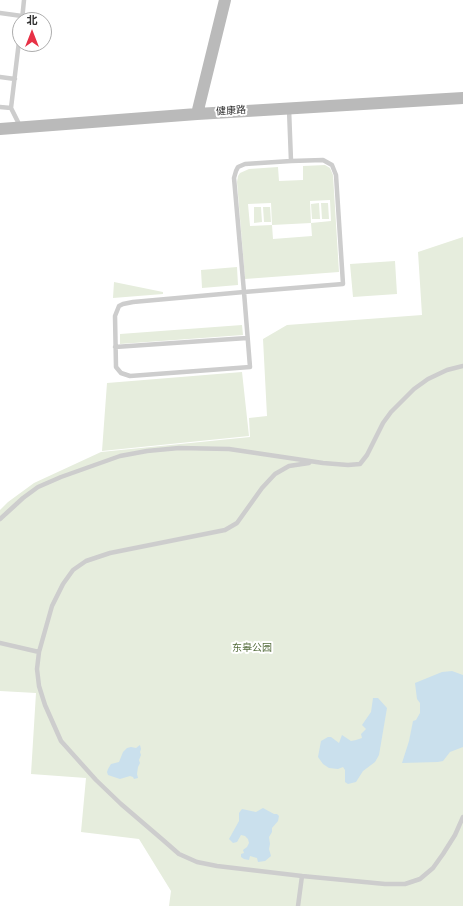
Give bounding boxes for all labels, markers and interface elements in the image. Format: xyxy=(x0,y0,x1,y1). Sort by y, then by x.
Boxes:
north arrow xyxy=(12,12,52,52)
text: 北 xyxy=(27,14,38,27)
street label: 健康路 xyxy=(216,104,246,118)
park label: 东皋公园 xyxy=(232,642,272,654)

